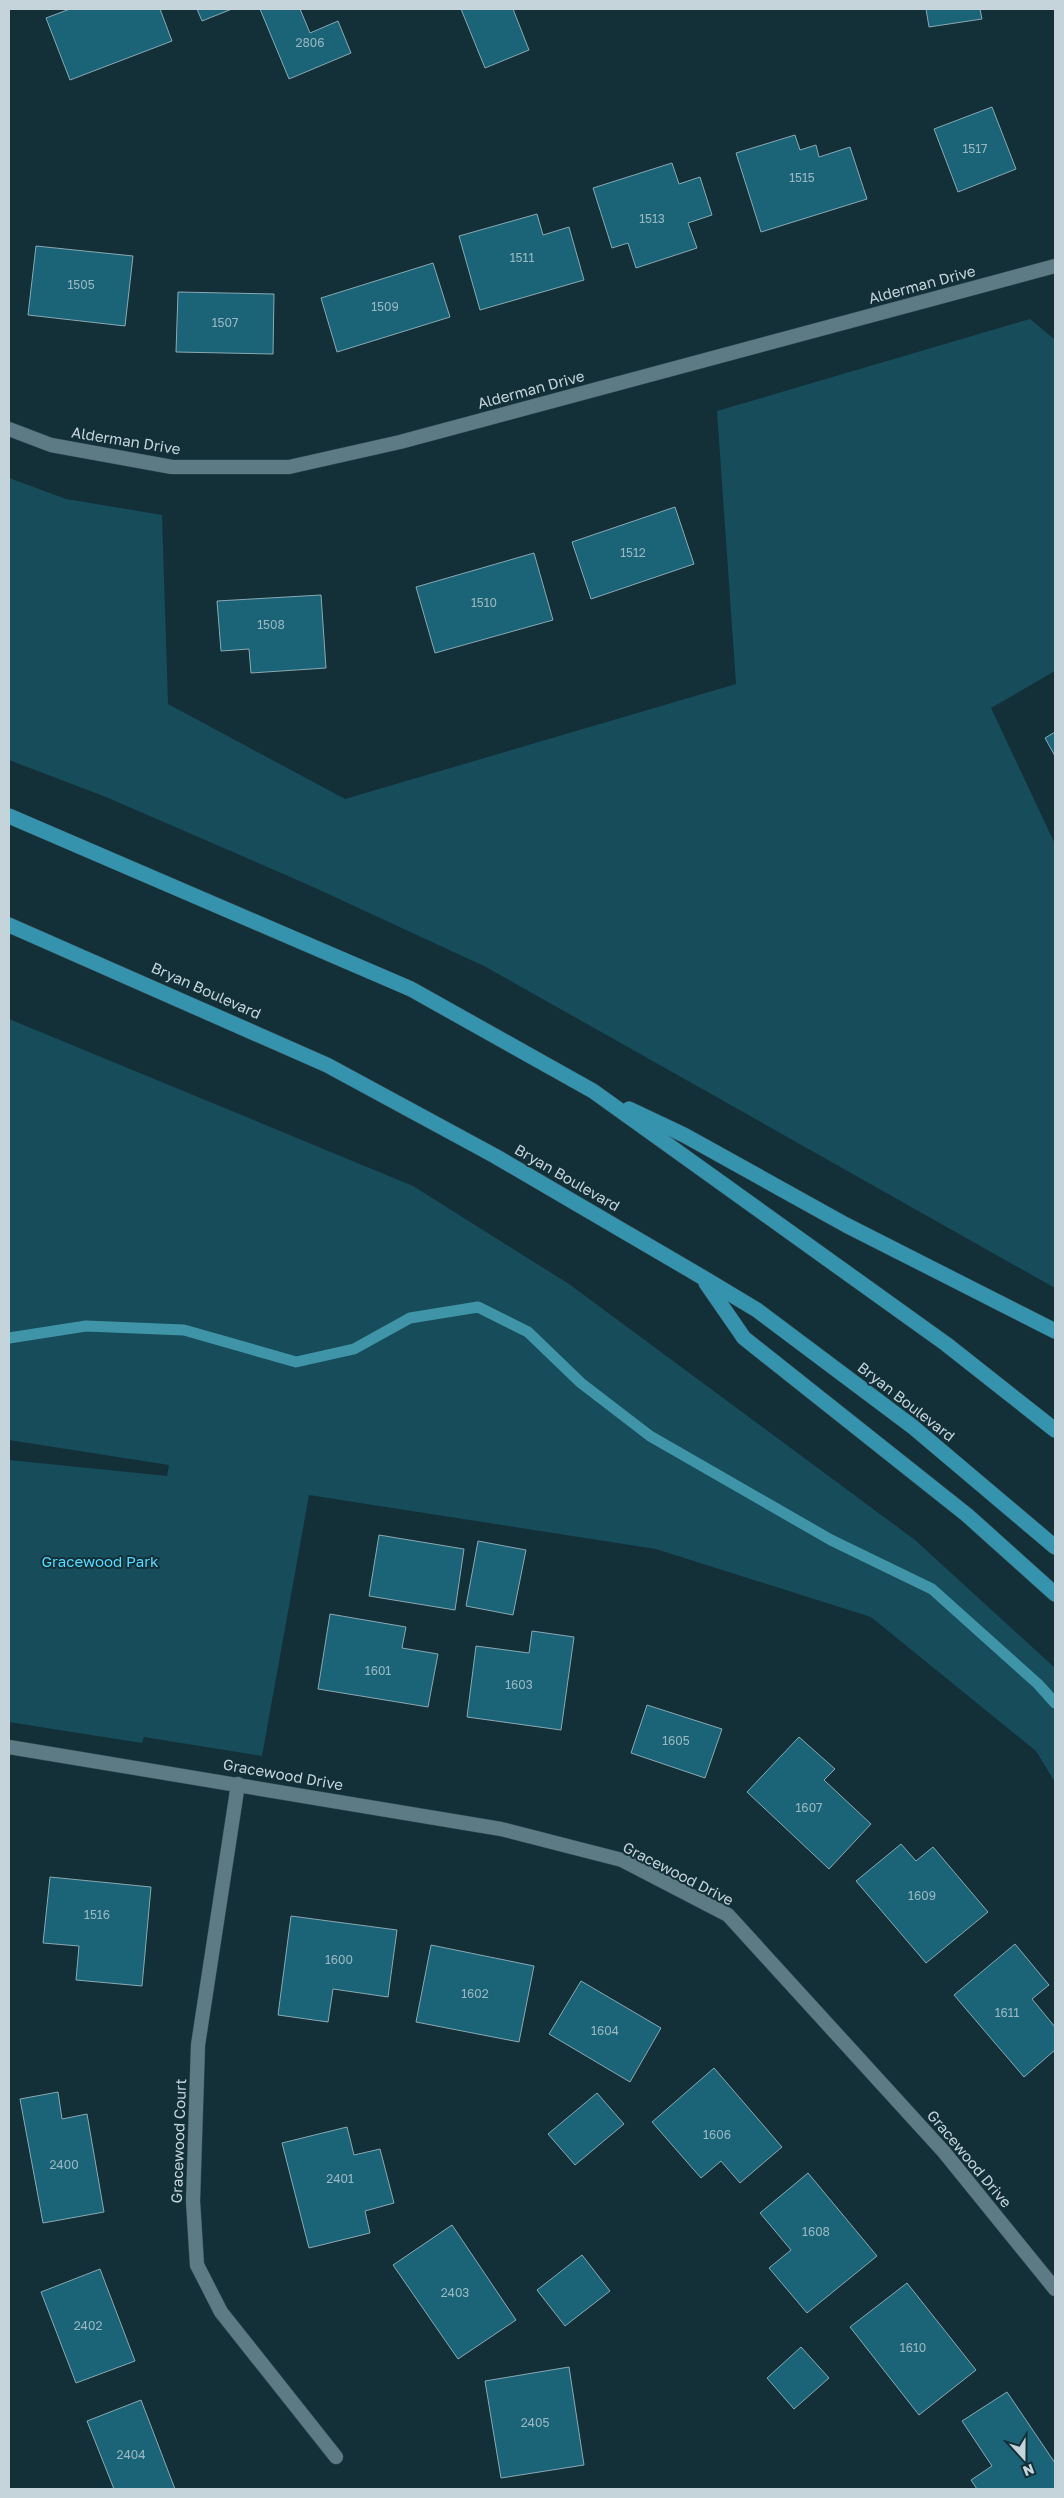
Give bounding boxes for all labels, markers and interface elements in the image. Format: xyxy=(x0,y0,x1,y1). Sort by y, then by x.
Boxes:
house number: 2806 xyxy=(296,35,324,50)
house number: 1517 xyxy=(963,141,987,156)
house number: 1515 xyxy=(789,170,815,185)
house number: 1513 xyxy=(639,211,665,226)
house number: 1511 xyxy=(510,250,534,265)
street label: Alderman Drive xyxy=(866,261,978,307)
house number: 1505 xyxy=(67,277,95,292)
house number: 1509 xyxy=(371,299,399,314)
house number: 1507 xyxy=(212,315,238,330)
street label: Alderman Drive xyxy=(475,366,587,412)
street label: Alderman Drive xyxy=(70,423,182,458)
house number: 1512 xyxy=(620,545,646,560)
house number: 1510 xyxy=(471,595,497,610)
house number: 1508 xyxy=(257,617,285,632)
street label: Bryan Boulevard xyxy=(149,958,264,1022)
street label: Bryan Boulevard xyxy=(512,1140,623,1214)
street label: Bryan Boulevard xyxy=(854,1358,959,1445)
park label: Gracewood Park xyxy=(42,1552,159,1570)
house number: 1601 xyxy=(365,1663,391,1678)
house number: 1603 xyxy=(505,1677,533,1692)
house number: 1605 xyxy=(662,1733,690,1748)
street label: Gracewood Drive xyxy=(222,1755,345,1793)
house number: 1607 xyxy=(796,1800,822,1815)
street label: Gracewood Drive xyxy=(620,1837,737,1909)
house number: 1609 xyxy=(908,1888,936,1903)
house number: 1516 xyxy=(84,1907,110,1922)
house number: 1600 xyxy=(325,1952,353,1967)
house number: 1602 xyxy=(461,1986,489,2001)
house number: 1611 xyxy=(995,2005,1020,2020)
house number: 1604 xyxy=(591,2023,619,2038)
street label: Gracewood Court xyxy=(167,2078,189,2204)
street label: Gracewood Drive xyxy=(924,2106,1016,2211)
house number: 1606 xyxy=(703,2127,731,2142)
house number: 2400 xyxy=(49,2157,79,2172)
house number: 2401 xyxy=(326,2171,354,2186)
house number: 1608 xyxy=(802,2224,830,2239)
house number: 2403 xyxy=(441,2285,469,2300)
house number: 2402 xyxy=(74,2318,102,2333)
house number: 1610 xyxy=(900,2340,926,2355)
house number: 2405 xyxy=(521,2415,549,2430)
north arrow xyxy=(999,2433,1049,2483)
house number: 2404 xyxy=(116,2447,146,2462)
text: N xyxy=(1021,2461,1037,2480)

